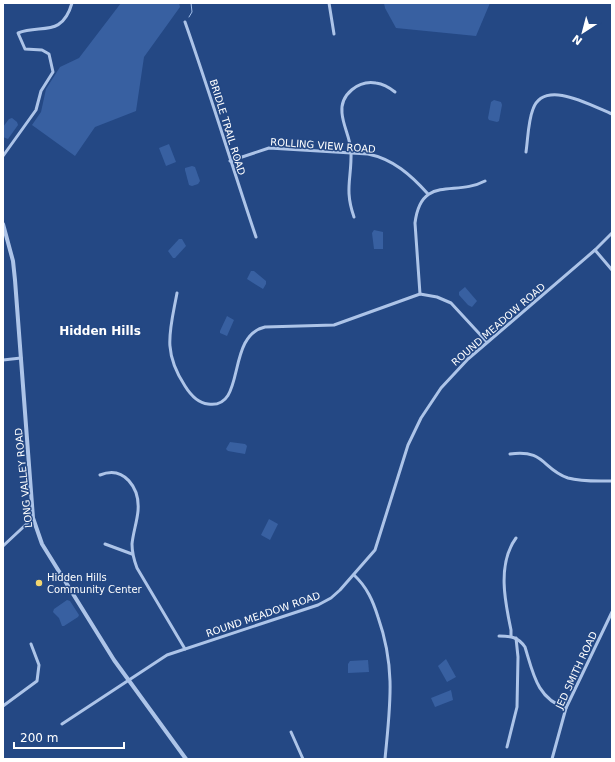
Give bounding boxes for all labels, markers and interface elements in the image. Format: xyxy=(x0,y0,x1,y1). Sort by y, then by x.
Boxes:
north arrow xyxy=(563,12,603,52)
text: N xyxy=(570,32,585,48)
street label: BRIDLE TRAIL ROAD xyxy=(208,78,247,177)
street label: ROLLING VIEW ROAD xyxy=(270,136,376,155)
street label: ROUND MEADOW ROAD xyxy=(449,281,547,368)
district label: Hidden Hills xyxy=(59,324,141,338)
street label: LONG VALLEY ROAD xyxy=(13,427,34,528)
place label: Hidden Hills Community Center xyxy=(47,572,143,595)
marker: Hidden Hills Community Center xyxy=(34,578,44,588)
street label: ROUND MEADOW ROAD xyxy=(205,590,322,639)
street label: JED SMITH ROAD xyxy=(553,630,599,712)
scale bar xyxy=(14,724,124,750)
text: 200 m xyxy=(20,731,58,745)

